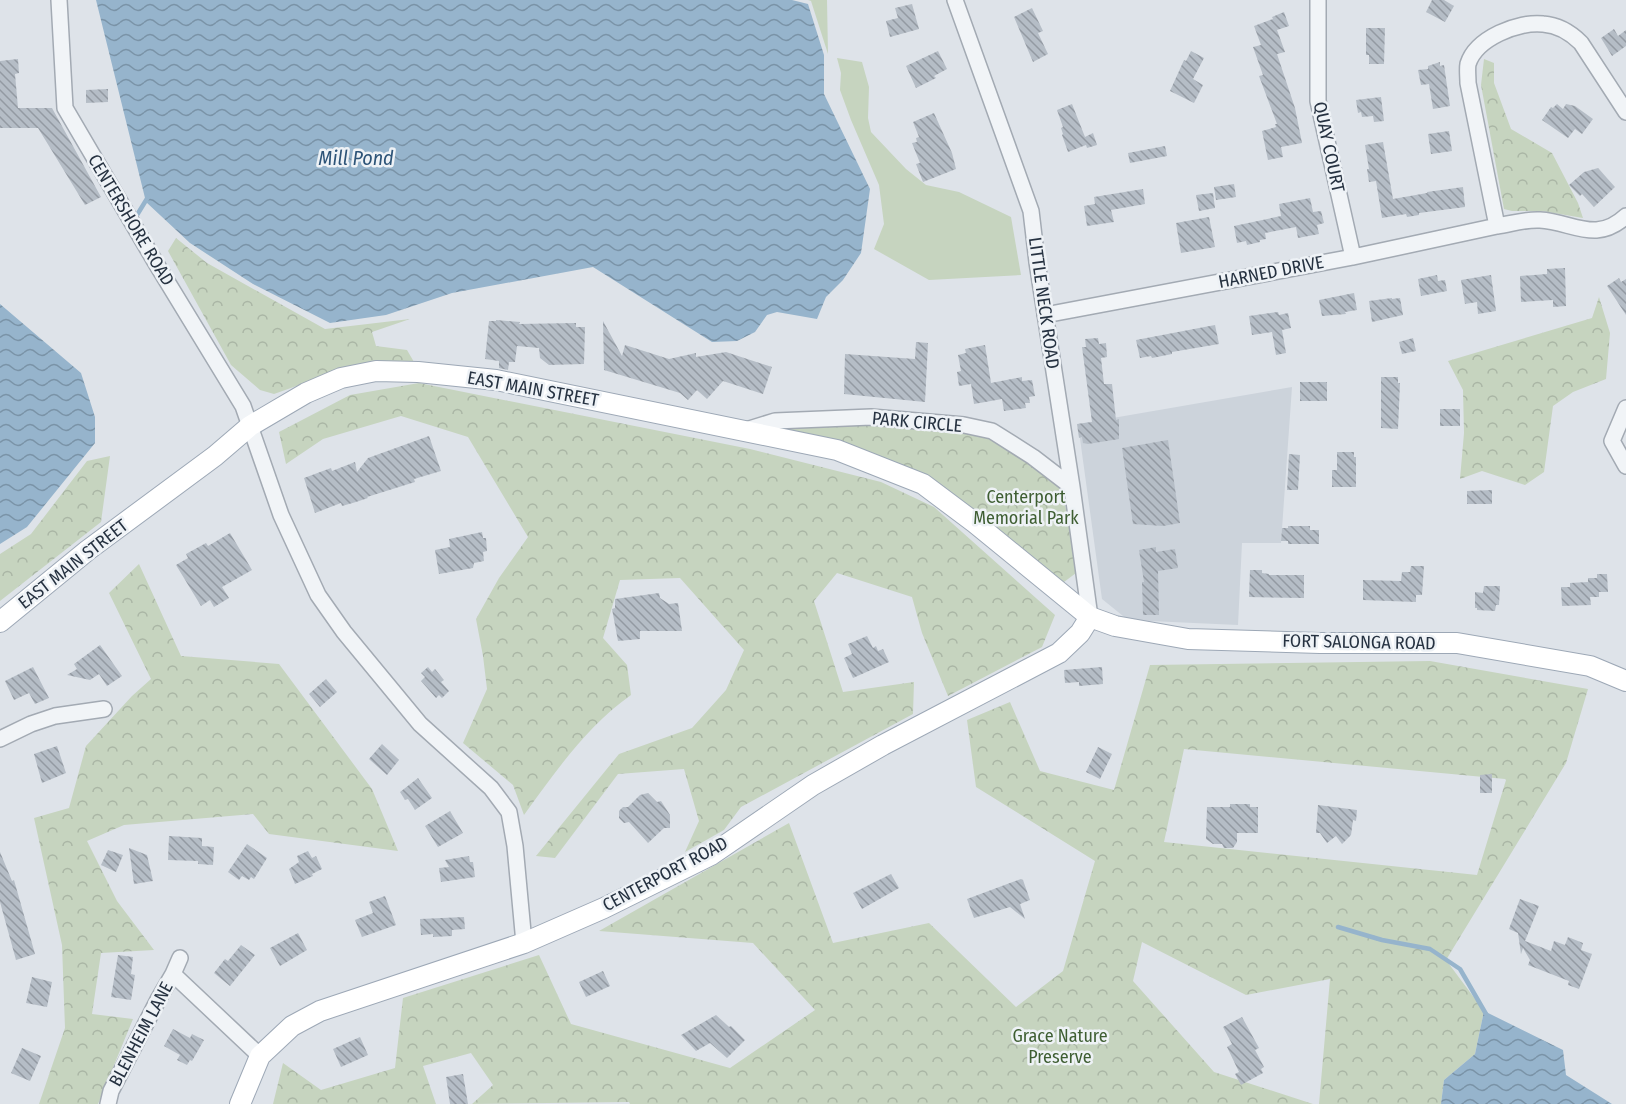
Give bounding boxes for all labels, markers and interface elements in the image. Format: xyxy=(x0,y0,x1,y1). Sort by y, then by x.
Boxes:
street label: QUAY COURT xyxy=(1309,100,1349,195)
water label: Mill Pond xyxy=(318,146,394,170)
street label: CENTERSHORE ROAD xyxy=(83,150,179,290)
street label: LITTLE NECK ROAD xyxy=(1024,236,1064,370)
street label: HARNED DRIVE xyxy=(1216,251,1326,293)
street label: EAST MAIN STREET xyxy=(466,367,601,411)
street label: PARK CIRCLE xyxy=(871,407,963,437)
park label: Centerport Memorial Park xyxy=(973,486,1079,529)
street label: EAST MAIN STREET xyxy=(14,514,133,614)
street label: FORT SALONGA ROAD xyxy=(1282,630,1436,654)
street label: CENTERPORT ROAD xyxy=(599,832,731,916)
street label: BLENHEIM LANE xyxy=(104,978,178,1090)
park label: Grace Nature Preserve xyxy=(1012,1025,1108,1068)

